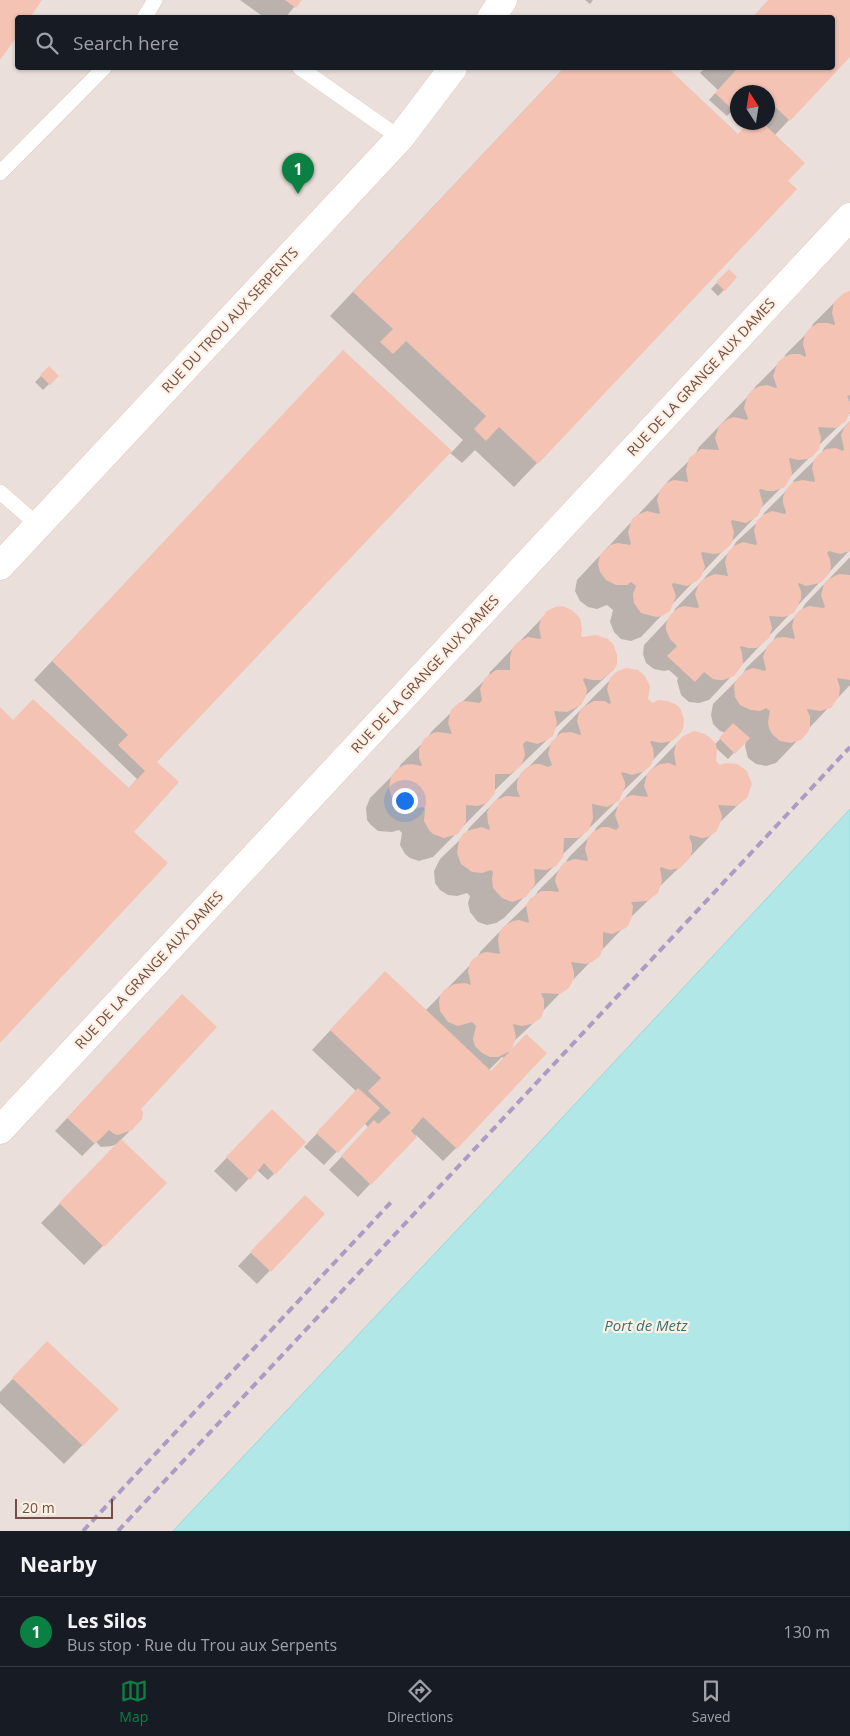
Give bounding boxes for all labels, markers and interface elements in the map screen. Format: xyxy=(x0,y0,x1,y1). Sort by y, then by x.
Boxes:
search box xyxy=(15,15,835,70)
icon: search xyxy=(33,29,61,57)
text: Search here xyxy=(73,30,179,56)
north arrow xyxy=(730,85,775,130)
pin: 1 xyxy=(282,153,314,194)
street label: RUE DU TROU AUX SERPENTS xyxy=(157,243,302,396)
street label: RUE DE LA GRANGE AUX DAMES xyxy=(622,294,779,460)
street label: RUE DE LA GRANGE AUX DAMES xyxy=(346,591,503,757)
your location xyxy=(392,788,418,814)
street label: RUE DE LA GRANGE AUX DAMES xyxy=(70,887,227,1053)
water label: Port de Metz xyxy=(604,1315,688,1335)
scale bar xyxy=(15,1496,112,1519)
text: 20 m xyxy=(22,1498,55,1517)
text: Nearby xyxy=(20,1550,97,1578)
text: Les Silos xyxy=(67,1608,147,1634)
text: 1 xyxy=(31,1621,41,1643)
text: 130 m xyxy=(784,1621,830,1643)
text: Bus stop · Rue du Trou aux Serpents xyxy=(67,1634,337,1656)
tab: Map xyxy=(119,1677,148,1726)
tab: Directions xyxy=(387,1677,453,1726)
tab: Saved xyxy=(692,1677,731,1726)

